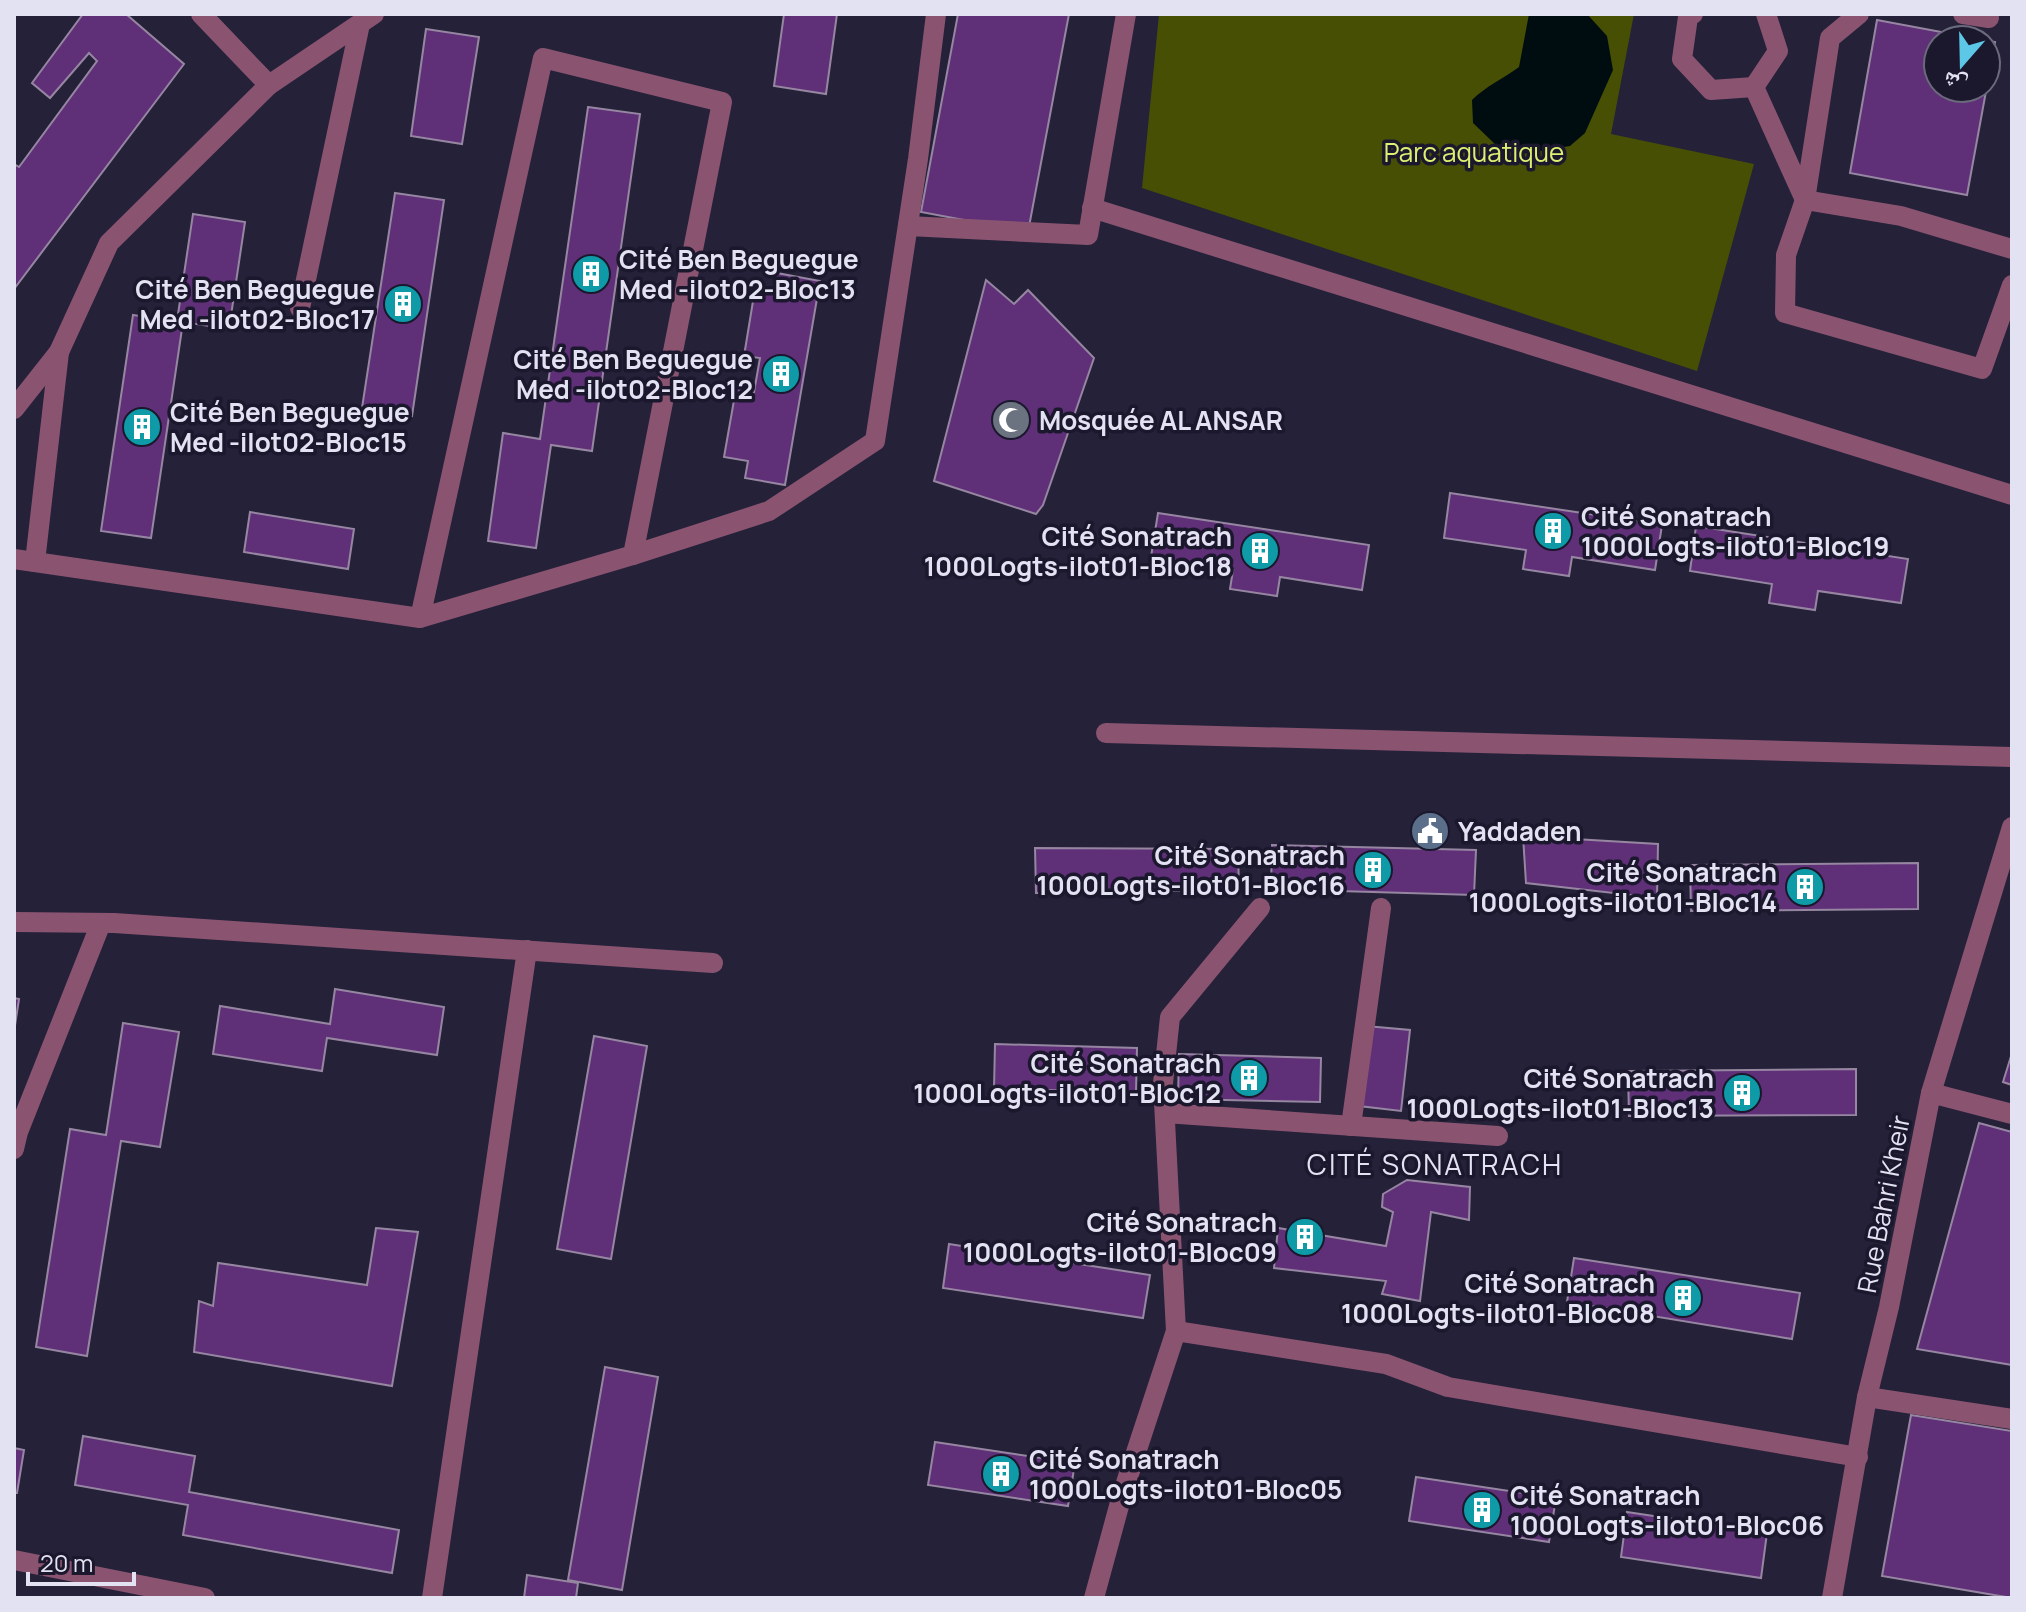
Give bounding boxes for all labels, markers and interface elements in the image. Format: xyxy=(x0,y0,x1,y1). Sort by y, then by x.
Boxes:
north arrow xyxy=(1922,24,2002,104)
text: ش xyxy=(1939,65,1971,101)
park label: Parc aquatique xyxy=(1384,134,1564,170)
place label: Cité Ben Beguegue Med -ilot02-Bloc13 xyxy=(619,241,859,307)
building icon: Cité Ben Beguegue Med -ilot02-Bloc13 xyxy=(570,253,612,295)
place label: Cité Ben Beguegue Med -ilot02-Bloc17 xyxy=(135,271,375,337)
building icon: Cité Ben Beguegue Med -ilot02-Bloc17 xyxy=(382,283,424,325)
place label: Cité Ben Beguegue Med -ilot02-Bloc12 xyxy=(513,341,753,407)
building icon: Cité Ben Beguegue Med -ilot02-Bloc12 xyxy=(760,353,802,395)
place label: Cité Ben Beguegue Med -ilot02-Bloc15 xyxy=(170,394,410,460)
mosque icon: Mosquée AL ANSAR xyxy=(990,399,1032,441)
place label: Mosquée AL ANSAR xyxy=(1039,402,1283,438)
building icon: Cité Ben Beguegue Med -ilot02-Bloc15 xyxy=(121,406,163,448)
place label: Cité Sonatrach 1000Logts-ilot01-Bloc19 xyxy=(1581,498,1890,564)
building icon: Cité Sonatrach 1000Logts-ilot01-Bloc19 xyxy=(1532,510,1574,552)
place label: Cité Sonatrach 1000Logts-ilot01-Bloc18 xyxy=(924,518,1232,584)
building icon: Cité Sonatrach 1000Logts-ilot01-Bloc18 xyxy=(1239,530,1281,572)
public building icon: Yaddaden xyxy=(1409,810,1451,852)
place label: Yaddaden xyxy=(1458,813,1581,849)
place label: Cité Sonatrach 1000Logts-ilot01-Bloc16 xyxy=(1036,837,1345,903)
building icon: Cité Sonatrach 1000Logts-ilot01-Bloc16 xyxy=(1352,849,1394,891)
place label: Cité Sonatrach 1000Logts-ilot01-Bloc14 xyxy=(1469,854,1777,920)
building icon: Cité Sonatrach 1000Logts-ilot01-Bloc14 xyxy=(1784,866,1826,908)
place label: Cité Sonatrach 1000Logts-ilot01-Bloc12 xyxy=(913,1045,1221,1111)
building icon: Cité Sonatrach 1000Logts-ilot01-Bloc12 xyxy=(1228,1057,1270,1099)
place label: Cité Sonatrach 1000Logts-ilot01-Bloc13 xyxy=(1407,1060,1714,1126)
building icon: Cité Sonatrach 1000Logts-ilot01-Bloc13 xyxy=(1721,1072,1763,1114)
street label: Rue Bahri Kheir xyxy=(1848,1112,1918,1296)
district label: CITÉ SONATRACH xyxy=(1307,1145,1563,1183)
place label: Cité Sonatrach 1000Logts-ilot01-Bloc09 xyxy=(963,1204,1277,1270)
building icon: Cité Sonatrach 1000Logts-ilot01-Bloc09 xyxy=(1284,1216,1326,1258)
place label: Cité Sonatrach 1000Logts-ilot01-Bloc08 xyxy=(1341,1265,1655,1331)
building icon: Cité Sonatrach 1000Logts-ilot01-Bloc08 xyxy=(1662,1277,1704,1319)
place label: Cité Sonatrach 1000Logts-ilot01-Bloc05 xyxy=(1029,1441,1342,1507)
building icon: Cité Sonatrach 1000Logts-ilot01-Bloc05 xyxy=(980,1453,1022,1495)
place label: Cité Sonatrach 1000Logts-ilot01-Bloc06 xyxy=(1510,1477,1824,1543)
building icon: Cité Sonatrach 1000Logts-ilot01-Bloc06 xyxy=(1461,1489,1503,1531)
scale bar xyxy=(28,1536,134,1586)
text: 20 m xyxy=(40,1546,93,1579)

